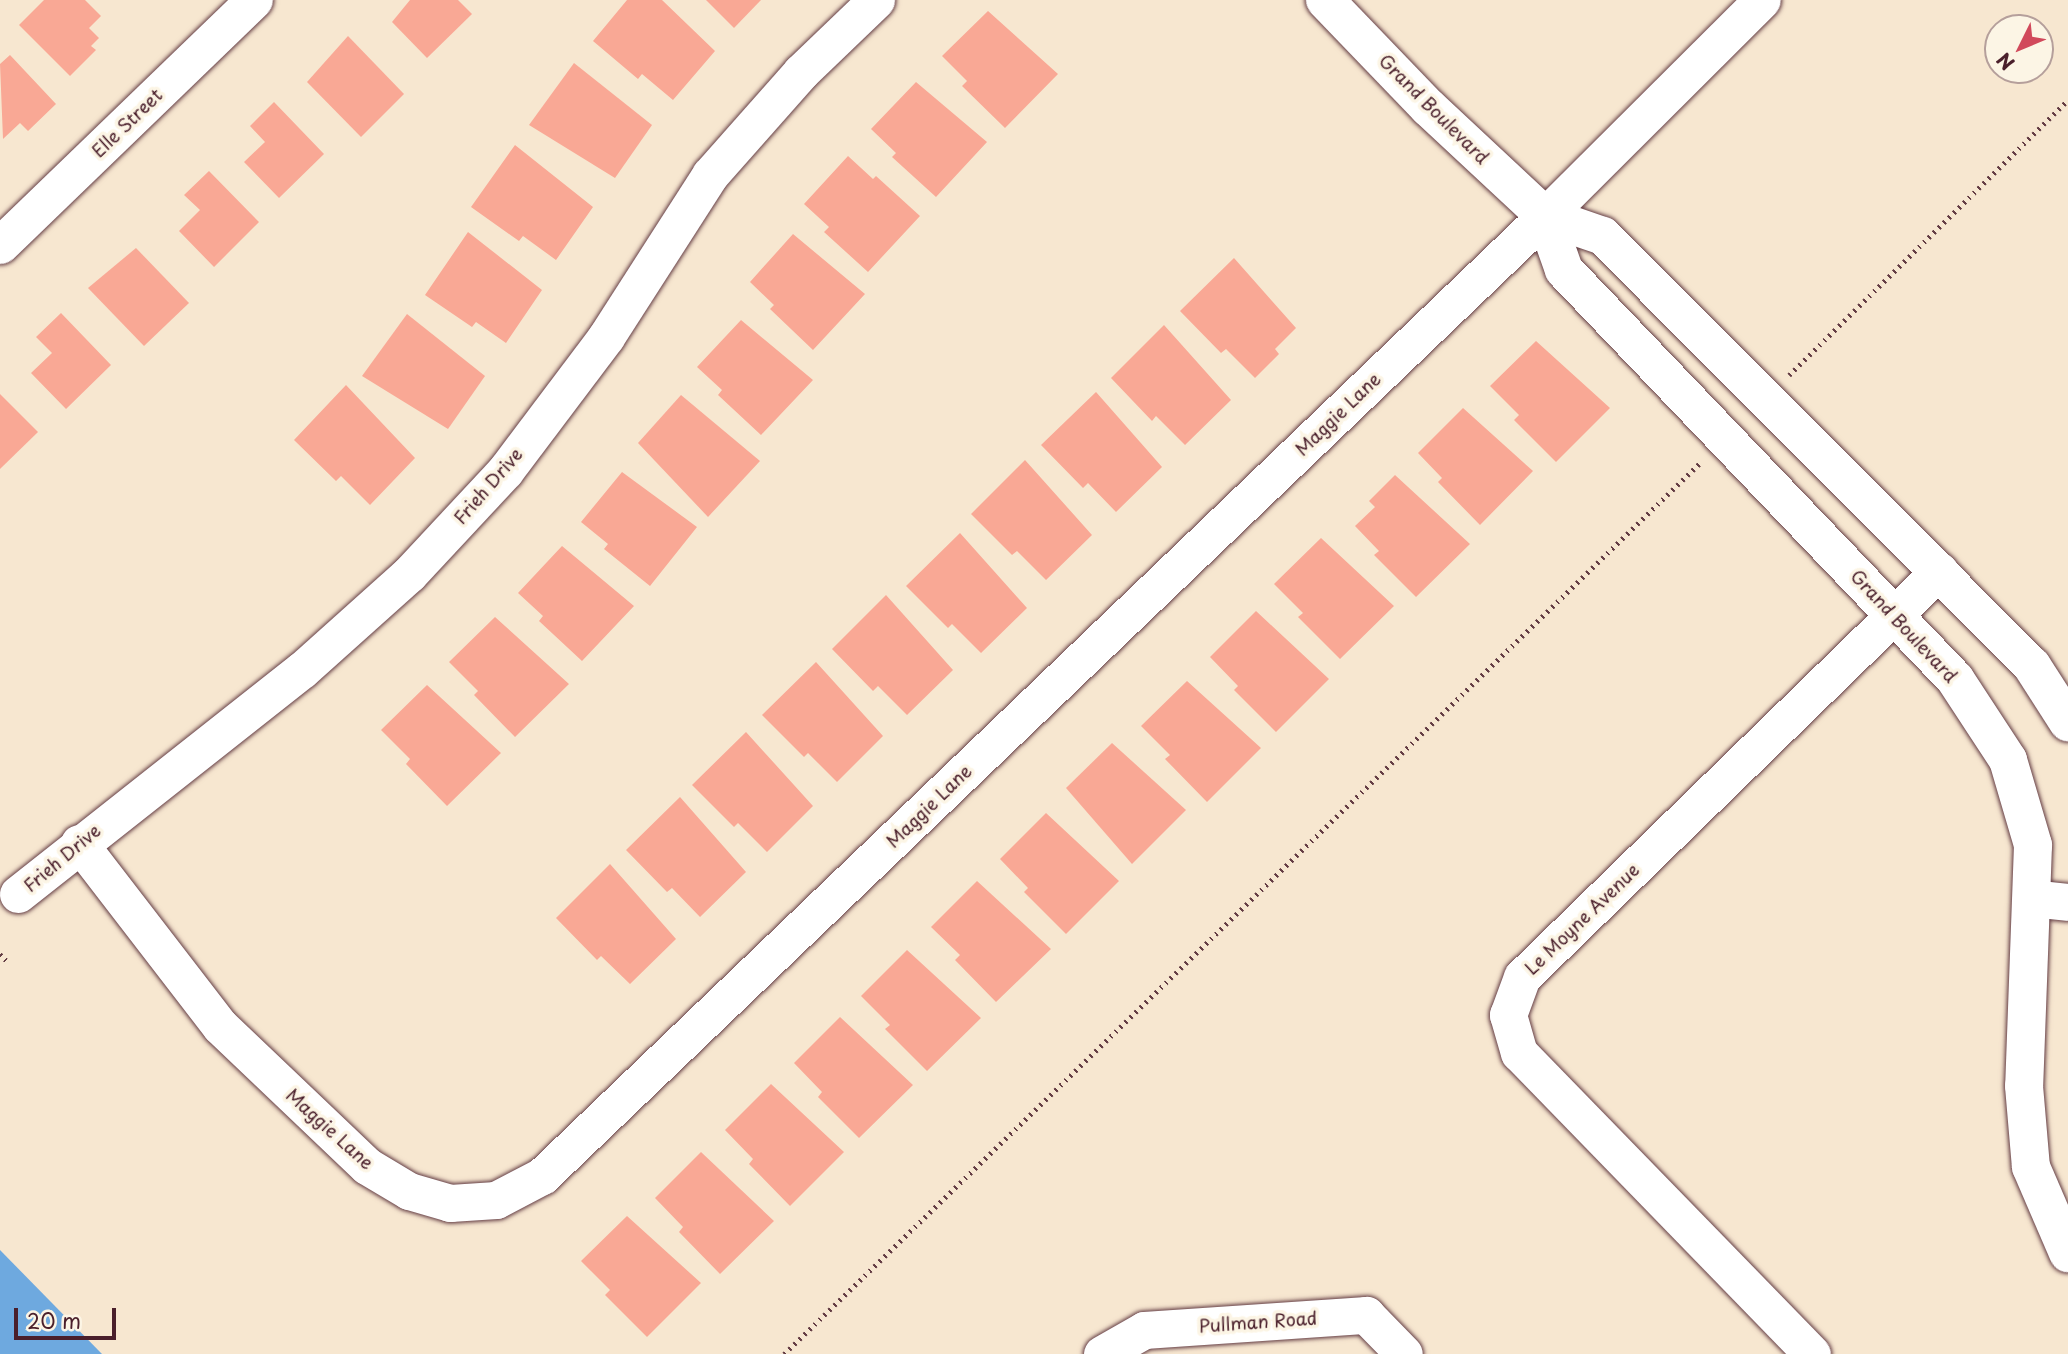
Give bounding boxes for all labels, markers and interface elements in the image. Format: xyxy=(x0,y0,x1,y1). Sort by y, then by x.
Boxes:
north arrow xyxy=(1984,14,2054,84)
text: N xyxy=(1990,47,2020,77)
street label: Grand Boulevard xyxy=(1374,49,1494,169)
street label: Elle Street xyxy=(87,84,167,162)
street label: Maggie Lane xyxy=(1291,368,1385,460)
street label: Frieh Drive xyxy=(449,443,527,529)
street label: Grand Boulevard xyxy=(1846,565,1962,687)
street label: Maggie Lane xyxy=(882,760,976,852)
street label: Frieh Drive xyxy=(19,819,105,897)
street label: Le Moyne Avenue xyxy=(1520,859,1644,979)
street label: Maggie Lane xyxy=(282,1084,378,1174)
scale bar xyxy=(18,1294,119,1338)
text: 20 m xyxy=(27,1304,81,1336)
street label: Pullman Road xyxy=(1198,1307,1318,1337)

